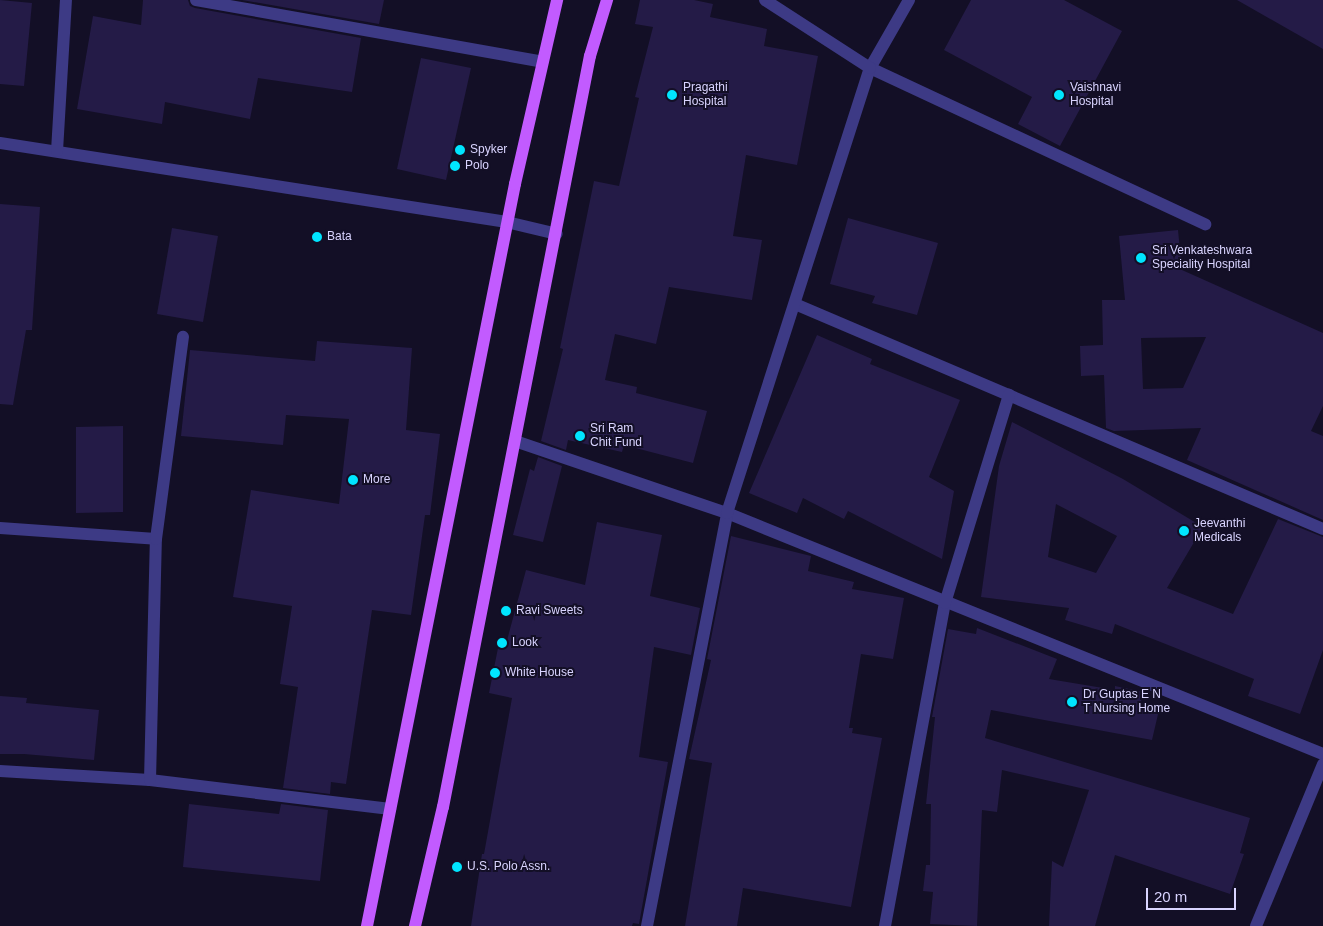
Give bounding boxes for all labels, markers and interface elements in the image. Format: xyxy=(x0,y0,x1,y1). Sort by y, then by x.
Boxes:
place label: Pragathi Hospital xyxy=(683,81,728,109)
place label: Vaishnavi Hospital xyxy=(1070,81,1121,109)
marker: Pragathi Hospital xyxy=(665,88,679,102)
marker: Vaishnavi Hospital xyxy=(1052,88,1066,102)
place label: Spyker xyxy=(470,143,507,157)
marker: Spyker xyxy=(454,144,466,156)
place label: Polo xyxy=(465,159,489,173)
marker: Polo xyxy=(449,160,461,172)
place label: Bata xyxy=(327,230,352,244)
marker: Bata xyxy=(311,231,323,243)
place label: Sri Venkateshwara Speciality Hospital xyxy=(1152,244,1252,272)
marker: Sri Venkateshwara Speciality Hospital xyxy=(1134,251,1148,265)
place label: Sri Ram Chit Fund xyxy=(590,422,642,450)
marker: Sri Ram Chit Fund xyxy=(574,430,586,442)
place label: More xyxy=(363,473,390,487)
marker: More xyxy=(347,474,359,486)
place label: Jeevanthi Medicals xyxy=(1194,517,1245,545)
marker: Jeevanthi Medicals xyxy=(1178,525,1190,537)
place label: Ravi Sweets xyxy=(516,604,583,618)
marker: Ravi Sweets xyxy=(500,605,512,617)
place label: Look xyxy=(512,636,538,650)
marker: Look xyxy=(496,637,508,649)
place label: White House xyxy=(505,666,574,680)
marker: White House xyxy=(489,667,501,679)
place label: Dr Guptas E N T Nursing Home xyxy=(1083,688,1170,716)
marker: Dr Guptas E N T Nursing Home xyxy=(1065,695,1079,709)
place label: U.S. Polo Assn. xyxy=(467,860,551,874)
marker: U.S. Polo Assn. xyxy=(451,861,463,873)
scale bar xyxy=(1148,878,1238,910)
text: 20 m xyxy=(1154,888,1187,905)

